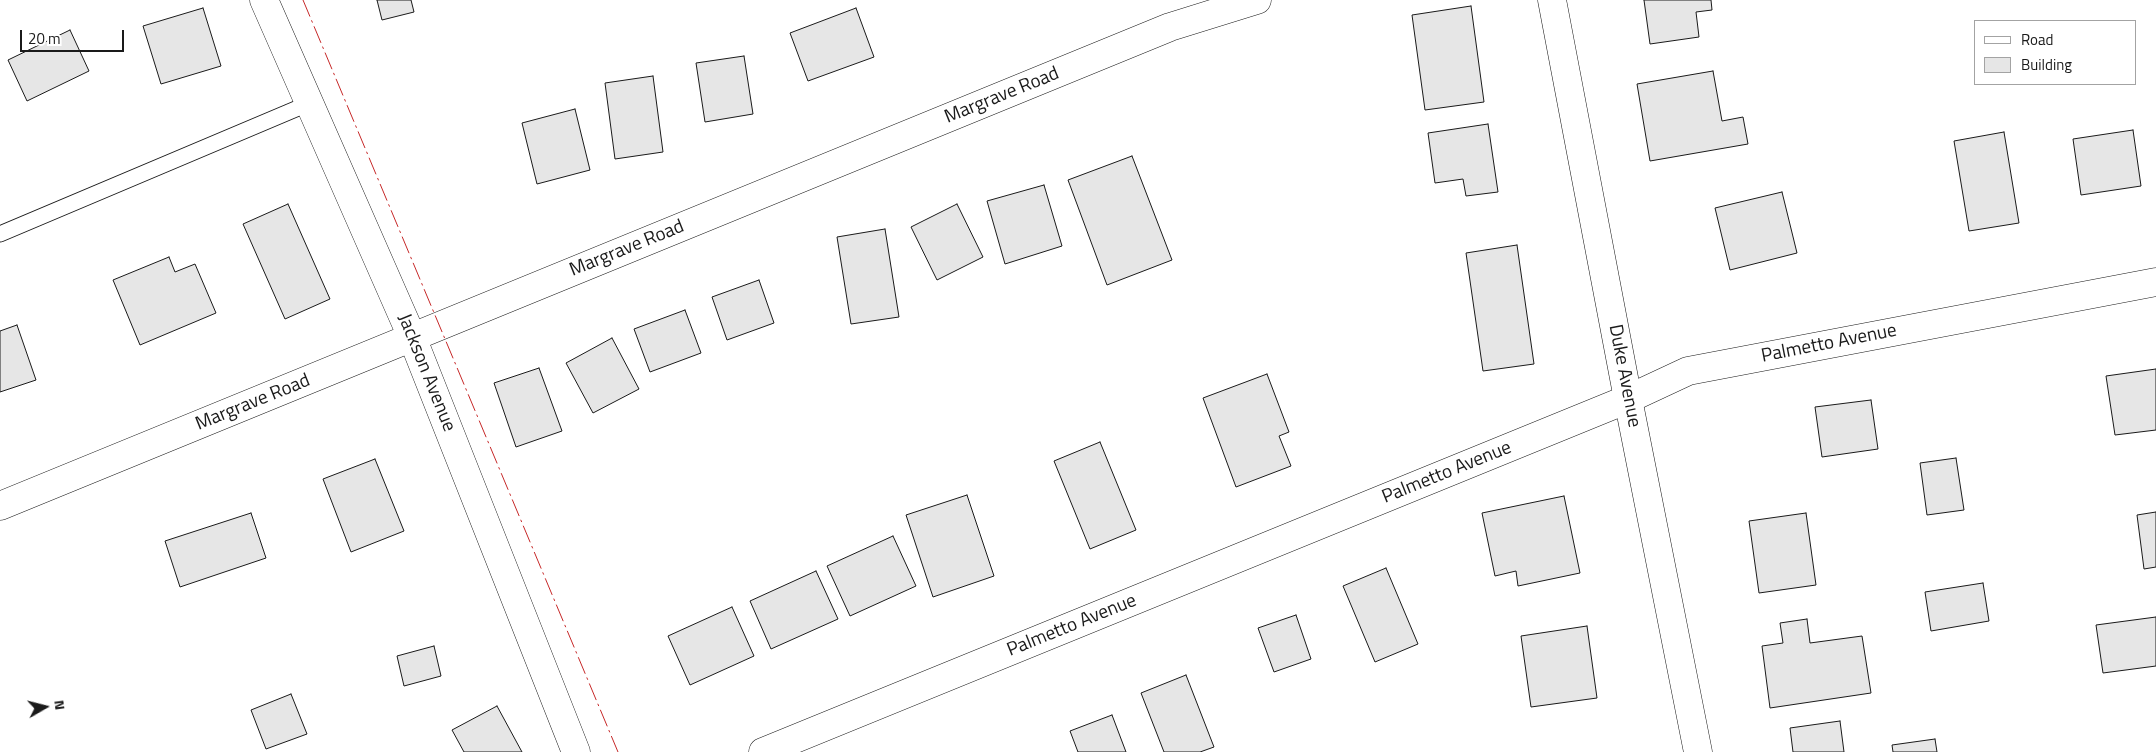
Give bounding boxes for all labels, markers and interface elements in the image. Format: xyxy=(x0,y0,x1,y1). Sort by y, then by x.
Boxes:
scale bar xyxy=(22,20,126,52)
legend xyxy=(1974,20,2136,85)
text: 20 m xyxy=(28,27,61,50)
text: Road xyxy=(2021,28,2053,51)
text: Building xyxy=(2021,53,2072,76)
street label: Margrave Road xyxy=(941,63,1063,129)
street label: Margrave Road xyxy=(566,216,688,282)
street label: Jackson Avenue xyxy=(392,311,460,435)
street label: Palmetto Avenue xyxy=(1759,320,1899,368)
street label: Duke Avenue xyxy=(1603,323,1645,429)
street label: Margrave Road xyxy=(192,370,314,436)
street label: Palmetto Avenue xyxy=(1379,437,1515,509)
street label: Palmetto Avenue xyxy=(1004,590,1140,662)
north arrow xyxy=(20,682,70,732)
text: N xyxy=(49,699,71,711)

